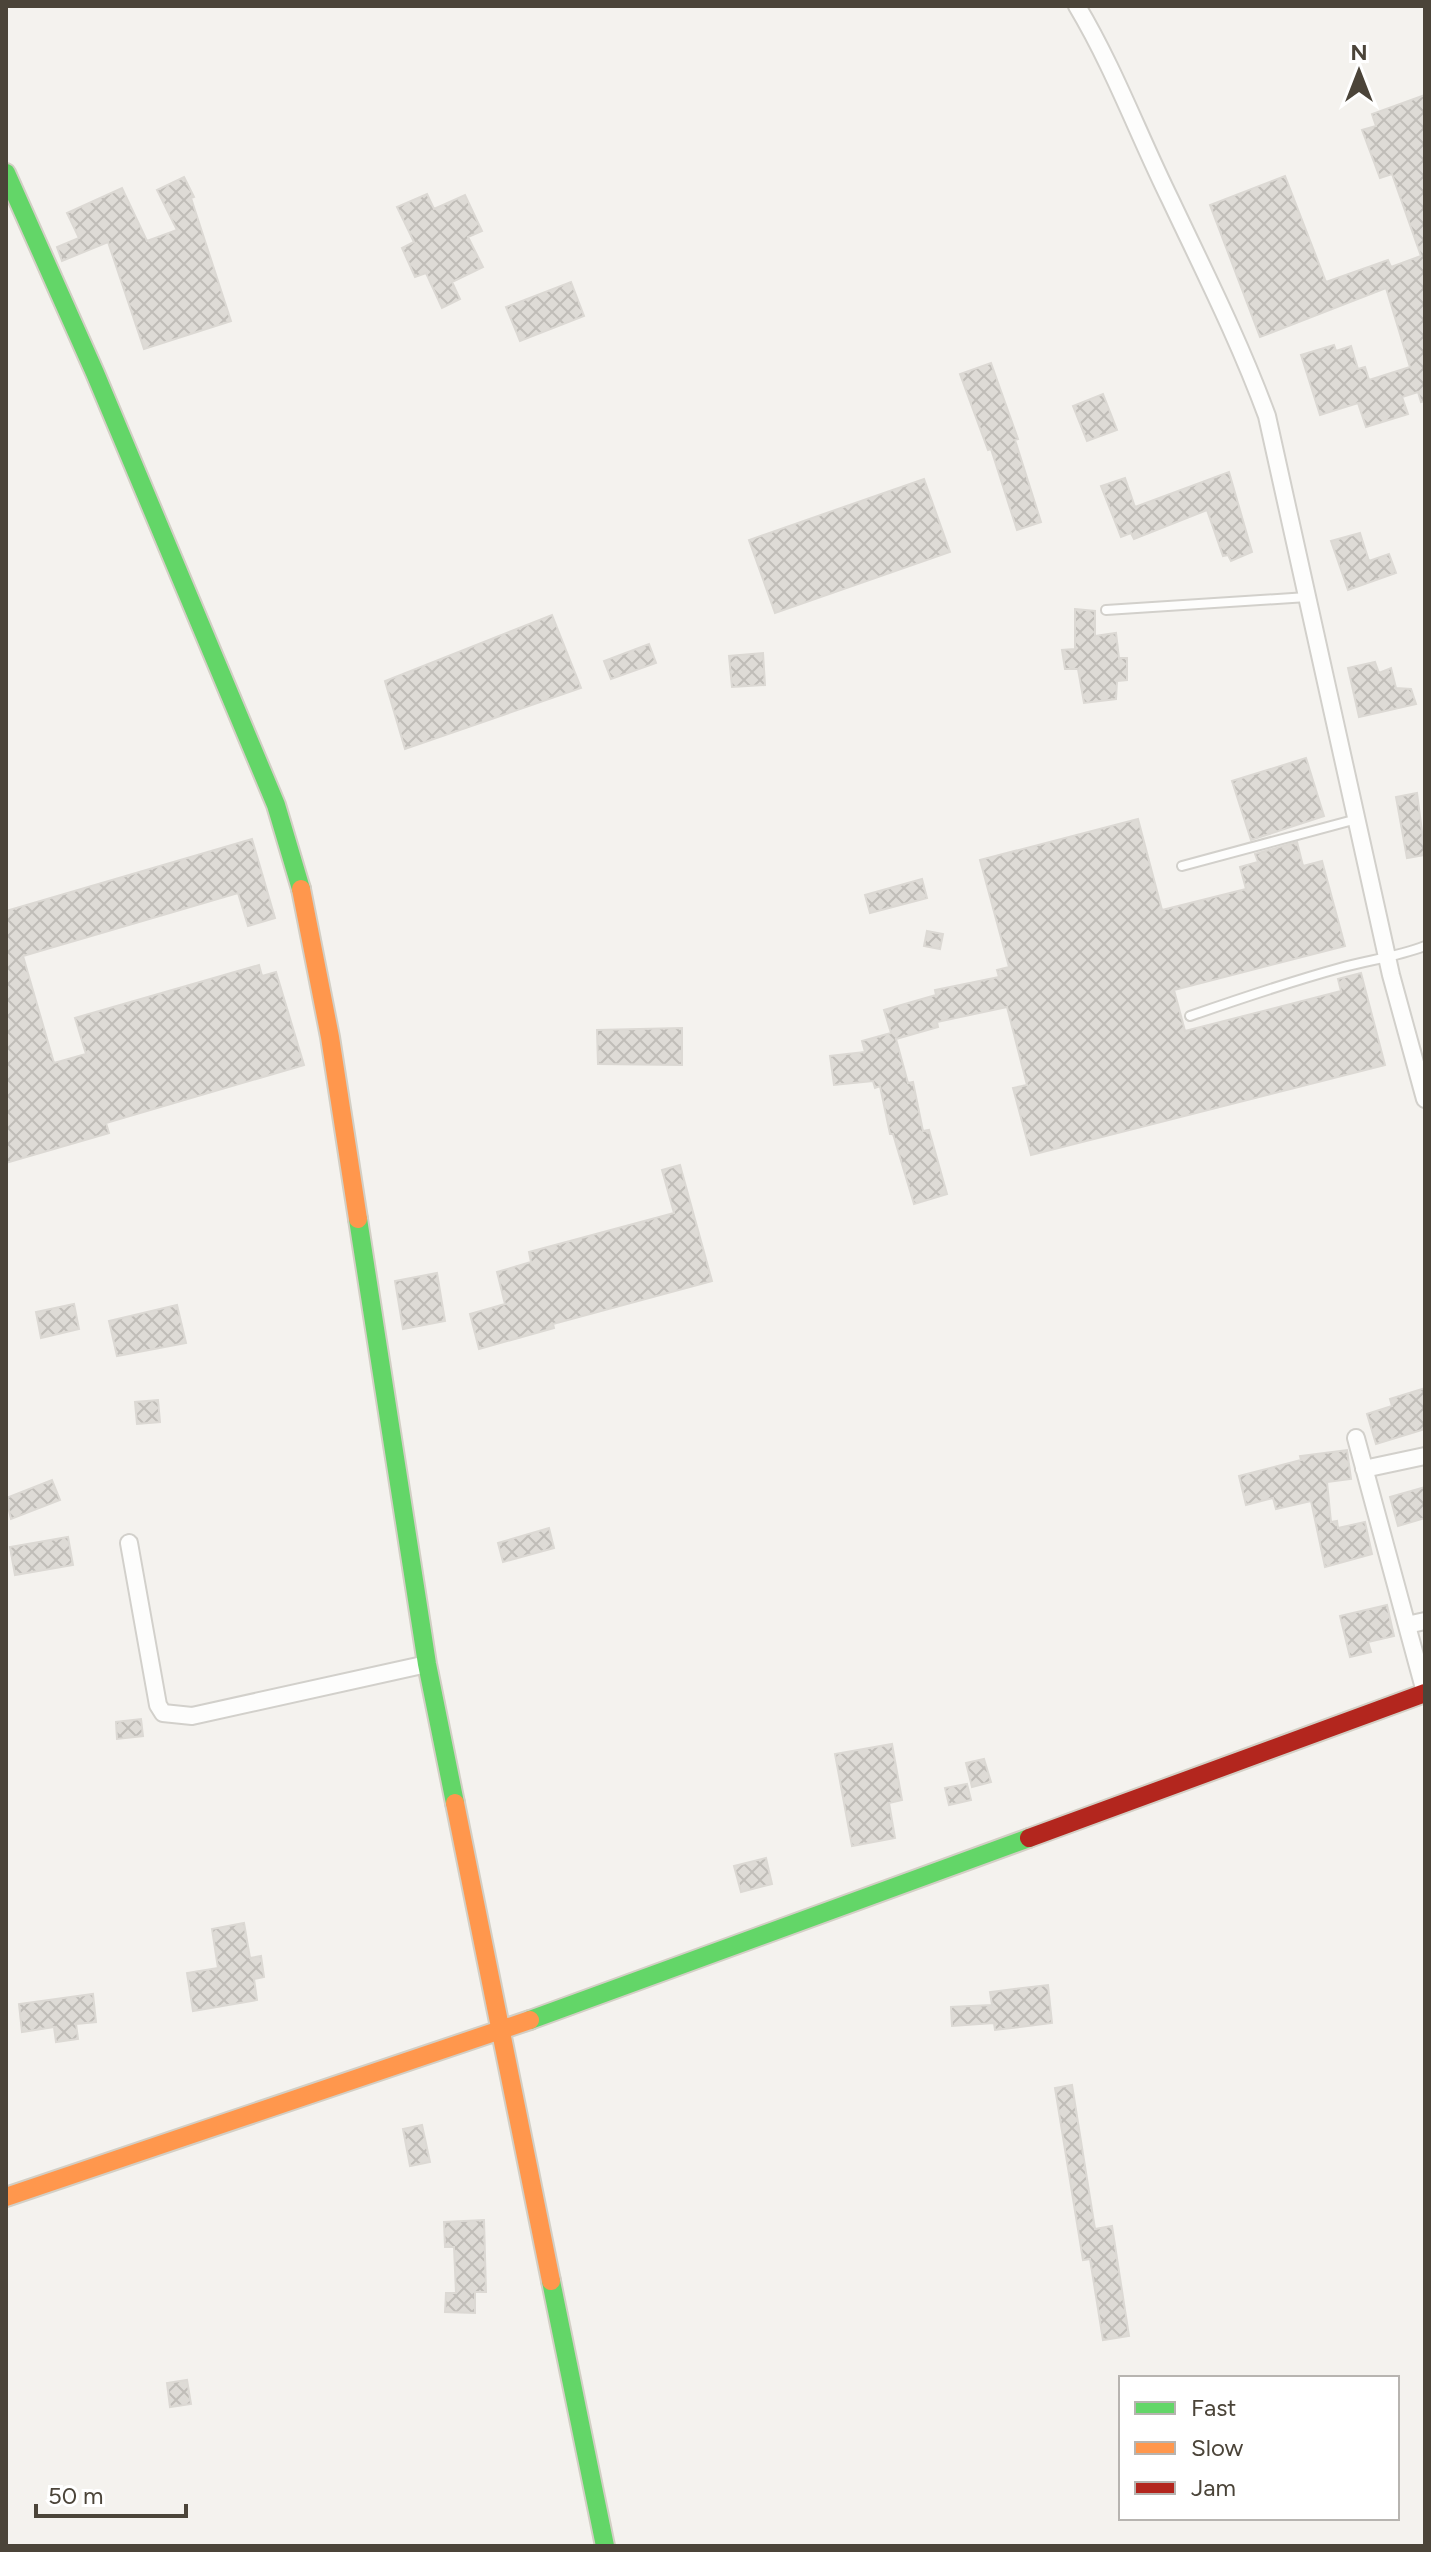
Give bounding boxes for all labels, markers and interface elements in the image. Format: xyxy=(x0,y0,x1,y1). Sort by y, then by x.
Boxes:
north arrow xyxy=(1319,32,1399,112)
text: N xyxy=(1350,39,1368,66)
legend xyxy=(1119,2376,1399,2520)
text: Fast xyxy=(1191,2393,1236,2422)
text: Slow xyxy=(1191,2433,1244,2462)
scale bar xyxy=(36,2468,186,2518)
text: Jam xyxy=(1191,2473,1236,2502)
text: 50 m xyxy=(48,2481,104,2510)

